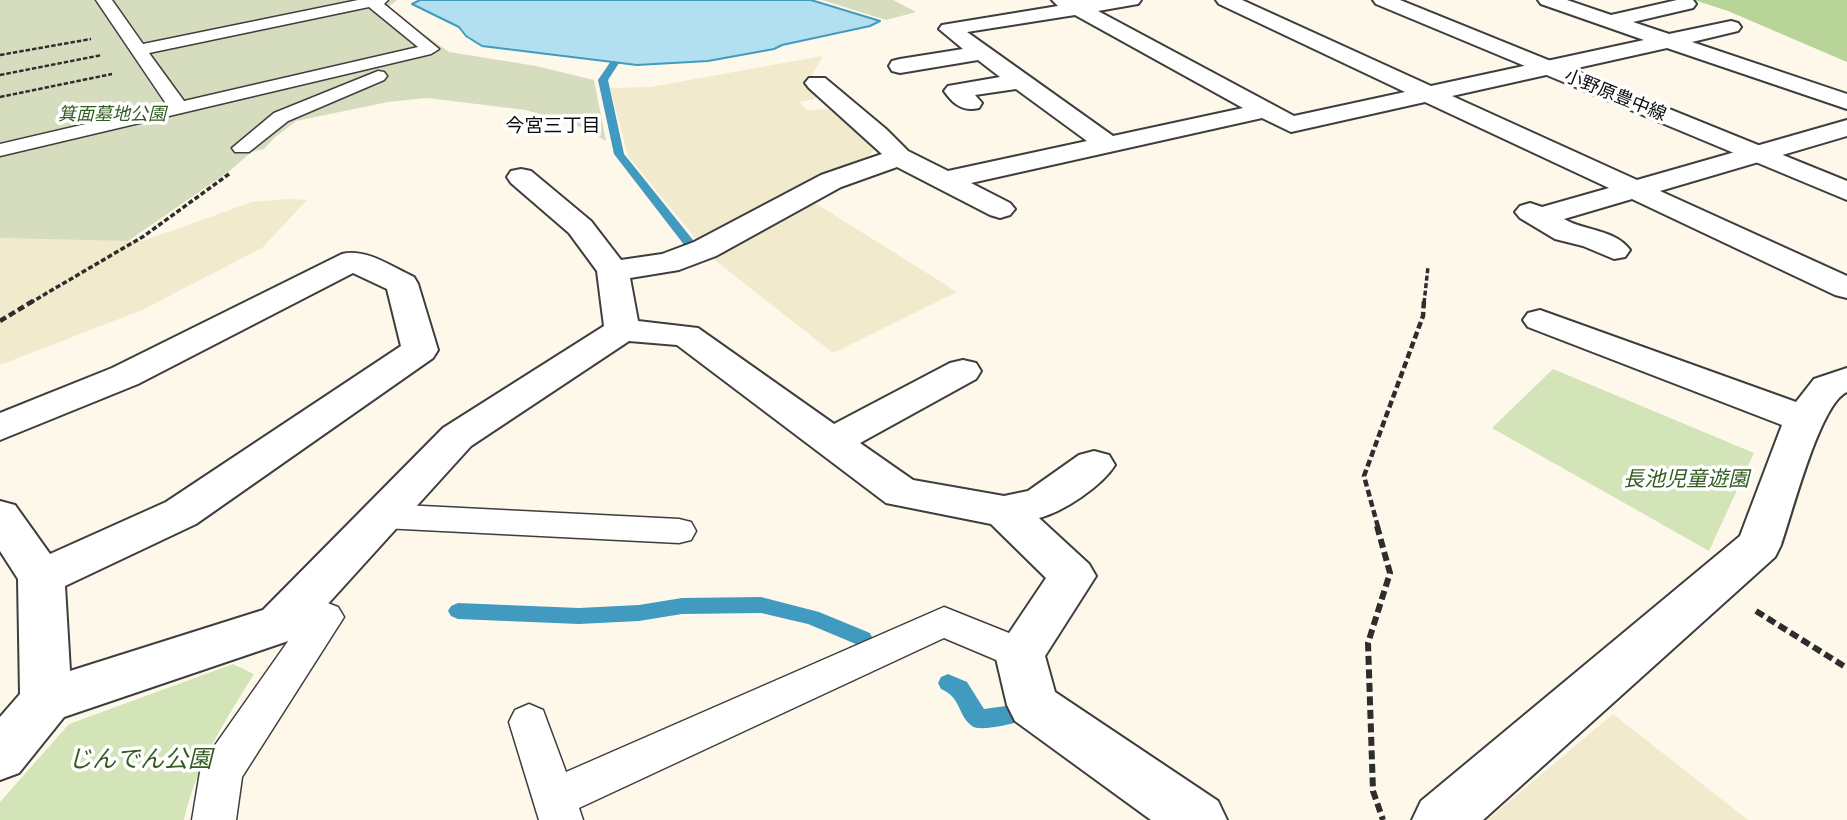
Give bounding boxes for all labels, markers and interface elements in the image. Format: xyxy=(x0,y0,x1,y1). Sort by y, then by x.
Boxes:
street label: 小野原豊中線 xyxy=(1561,66,1669,126)
park label: 箕面墓地公園 xyxy=(58,104,166,126)
district label: 今宮三丁目 xyxy=(506,116,600,138)
park label: 長池児童遊園 xyxy=(1623,467,1749,493)
park label: じんでん公園 xyxy=(68,747,212,775)

